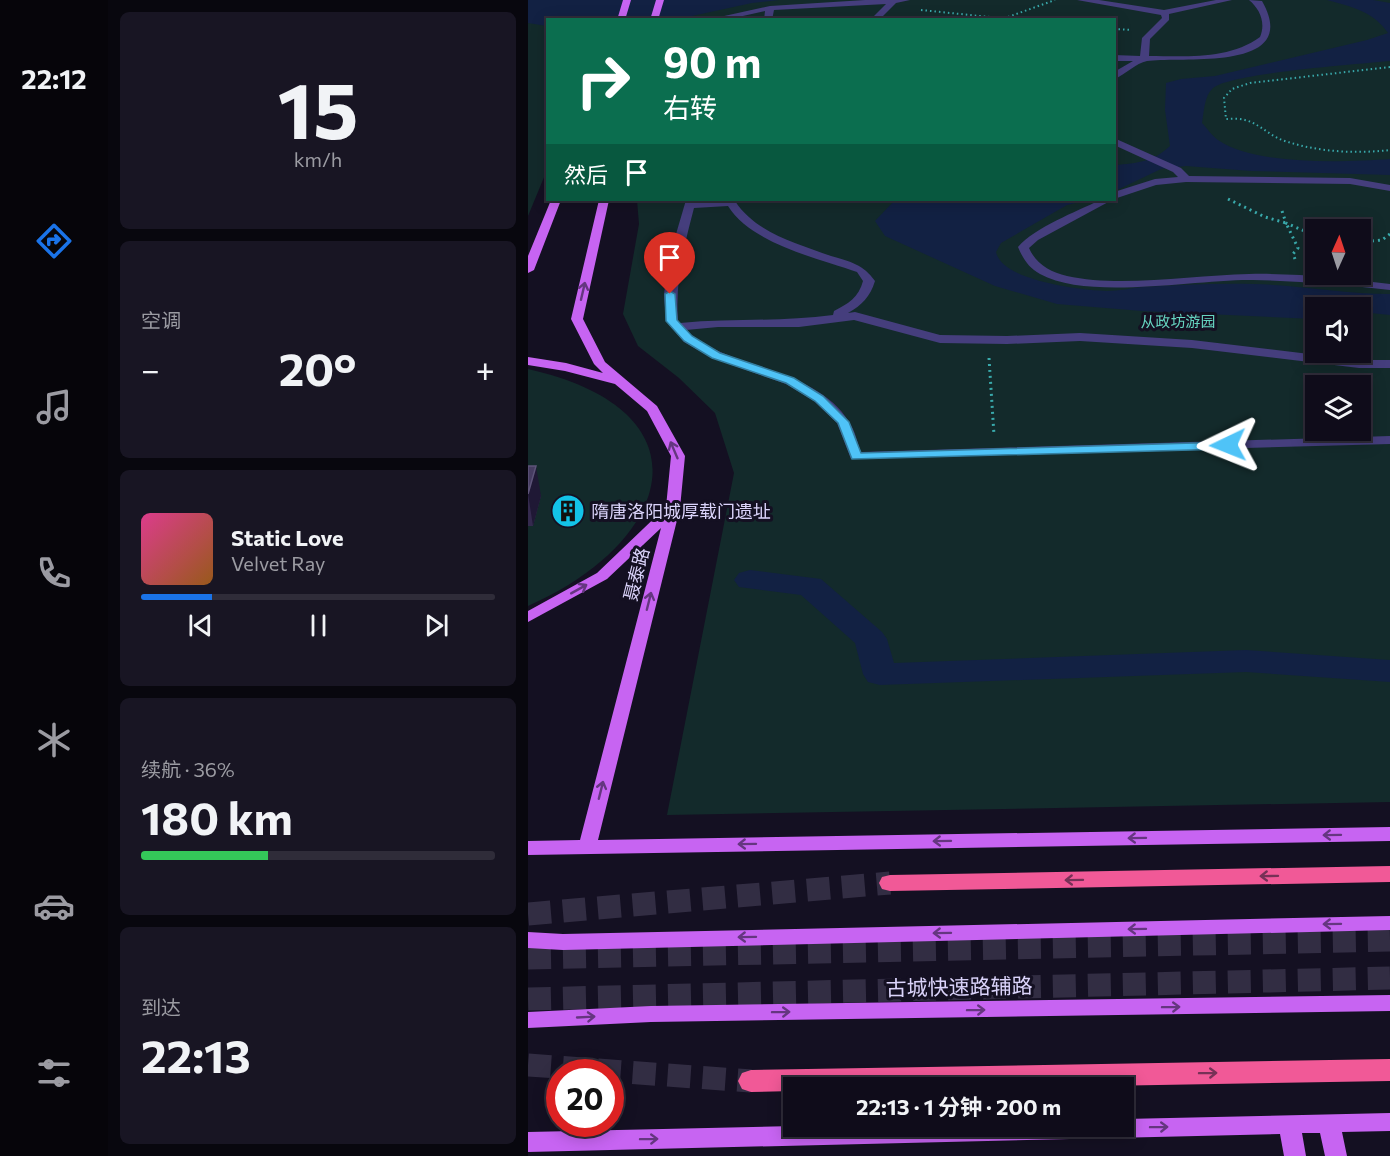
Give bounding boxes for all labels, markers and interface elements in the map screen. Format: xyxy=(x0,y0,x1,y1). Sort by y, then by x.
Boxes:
text: 90 m xyxy=(663,35,762,87)
icon: right xyxy=(564,42,642,120)
text: 15 xyxy=(278,60,358,155)
text: 22:12 xyxy=(21,62,87,95)
text: 右转 xyxy=(663,91,717,124)
text: km/h xyxy=(294,147,342,171)
icon: arrive xyxy=(620,156,653,189)
text: 然后 xyxy=(564,161,608,188)
north arrow xyxy=(1305,219,1371,285)
map controls xyxy=(1305,219,1371,441)
icon: directions xyxy=(33,220,75,262)
pin xyxy=(644,232,695,294)
icon: arrive xyxy=(653,241,686,274)
one-way arrow xyxy=(578,282,590,301)
button: sound xyxy=(1305,297,1371,363)
text: 空调 xyxy=(141,308,181,332)
park label: 从政坊游园 xyxy=(1140,312,1216,330)
text: 20° xyxy=(279,340,357,395)
text: − xyxy=(141,348,160,389)
text: + xyxy=(476,348,495,389)
button: layers xyxy=(1305,375,1371,441)
icon: music xyxy=(33,386,75,428)
position arrow xyxy=(1196,413,1260,477)
one-way arrow xyxy=(668,442,679,460)
building icon: 隋唐洛阳城厚载门遗址 xyxy=(550,493,586,529)
place label: 隋唐洛阳城厚载门遗址 xyxy=(591,500,771,522)
text: Static Love xyxy=(231,524,344,551)
street label: 聂泰路 xyxy=(619,545,653,603)
text: Velvet Ray xyxy=(231,551,325,575)
icon: phone xyxy=(33,552,75,594)
one-way arrow xyxy=(570,583,588,594)
one-way arrow xyxy=(644,592,656,611)
icon: previous xyxy=(184,609,217,642)
icon: pause xyxy=(302,609,335,642)
icon: next xyxy=(420,609,453,642)
icon: climate xyxy=(33,719,75,761)
text: 续航 · 36% xyxy=(141,757,235,781)
one-way arrow xyxy=(596,781,607,800)
text: 180 km xyxy=(141,789,293,844)
one-way arrow xyxy=(1322,829,1342,841)
one-way arrow xyxy=(1127,832,1147,844)
one-way arrow xyxy=(932,835,952,847)
one-way arrow xyxy=(737,839,757,850)
one-way arrow xyxy=(1259,871,1279,882)
one-way arrow xyxy=(1064,874,1084,885)
icon: car xyxy=(33,885,75,927)
one-way arrow xyxy=(1322,918,1342,930)
one-way arrow xyxy=(1127,923,1147,934)
one-way arrow xyxy=(932,927,952,939)
one-way arrow xyxy=(737,932,757,943)
street label: 古城快速路辅路 xyxy=(885,972,1033,1000)
text: 到达 xyxy=(141,995,181,1019)
one-way arrow xyxy=(1161,1001,1181,1013)
one-way arrow xyxy=(966,1004,986,1016)
one-way arrow xyxy=(771,1006,791,1018)
one-way arrow xyxy=(576,1012,596,1023)
text: 22:13 xyxy=(141,1027,251,1082)
icon: filters xyxy=(33,1052,75,1094)
speed limit sign: 20 xyxy=(546,1059,624,1137)
one-way arrow xyxy=(1197,1068,1217,1079)
text: 22:13 · 1 分钟 · 200 m xyxy=(856,1093,1061,1120)
one-way arrow xyxy=(1149,1122,1169,1133)
one-way arrow xyxy=(639,1133,659,1145)

